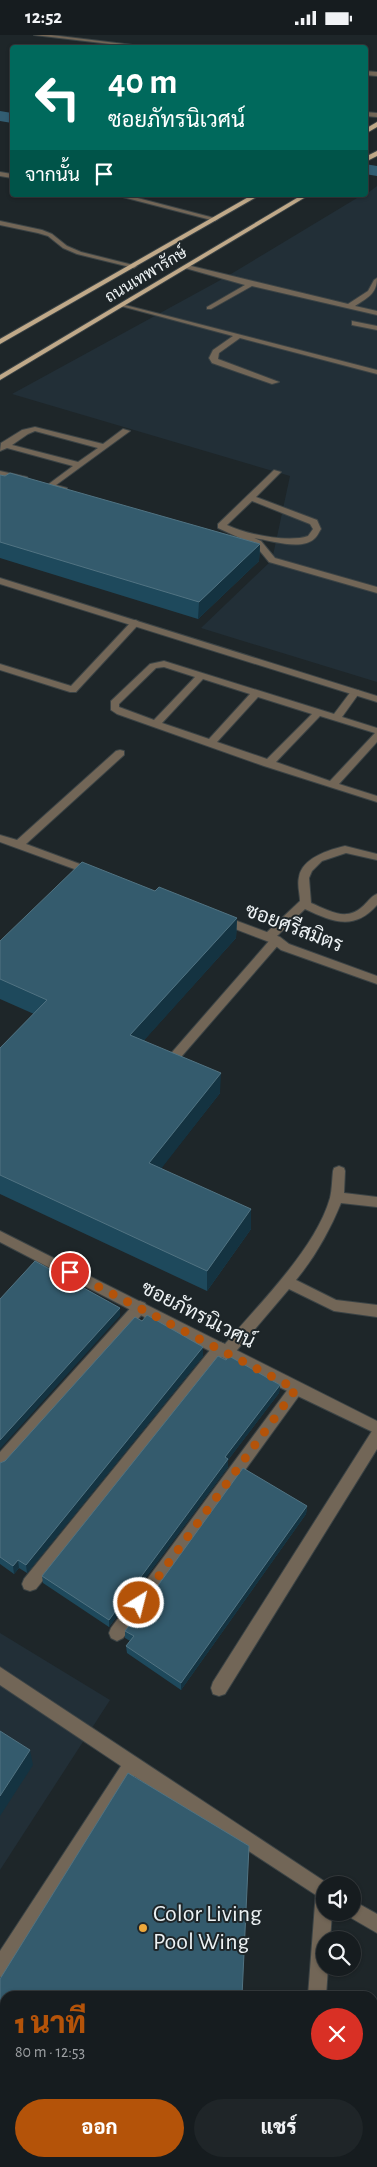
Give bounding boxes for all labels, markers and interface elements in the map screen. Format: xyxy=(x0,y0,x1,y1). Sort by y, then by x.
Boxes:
text: 12:52 xyxy=(25,8,62,27)
icon: left xyxy=(25,65,90,130)
text: 40 m xyxy=(108,65,177,100)
text: ซอยภัทรนิเวศน์ xyxy=(108,109,245,131)
icon: arrive xyxy=(90,160,118,188)
text: จากนั้น xyxy=(25,166,80,185)
street label: ถนนเทพารักษ์ xyxy=(100,240,190,306)
street label: ซอยศรีสมิตร xyxy=(242,896,347,956)
pin xyxy=(49,1251,91,1293)
icon: arrive xyxy=(56,1258,84,1286)
street label: ซอยภัทรนิเวศน์ xyxy=(138,1273,260,1352)
position arrow xyxy=(112,1576,164,1628)
map controls xyxy=(316,1876,361,1976)
button: sound xyxy=(316,1876,361,1921)
place label: Color Living Pool Wing xyxy=(153,1902,262,1954)
marker: Color Living Pool Wing xyxy=(137,1922,149,1934)
button: search xyxy=(316,1931,361,1976)
button: close xyxy=(311,2008,363,2060)
text: 1 นาที xyxy=(15,2009,86,2039)
text: 80 m · 12:53 xyxy=(15,2044,85,2060)
button: ออก xyxy=(15,2099,184,2157)
button: แชร์ xyxy=(194,2099,363,2157)

